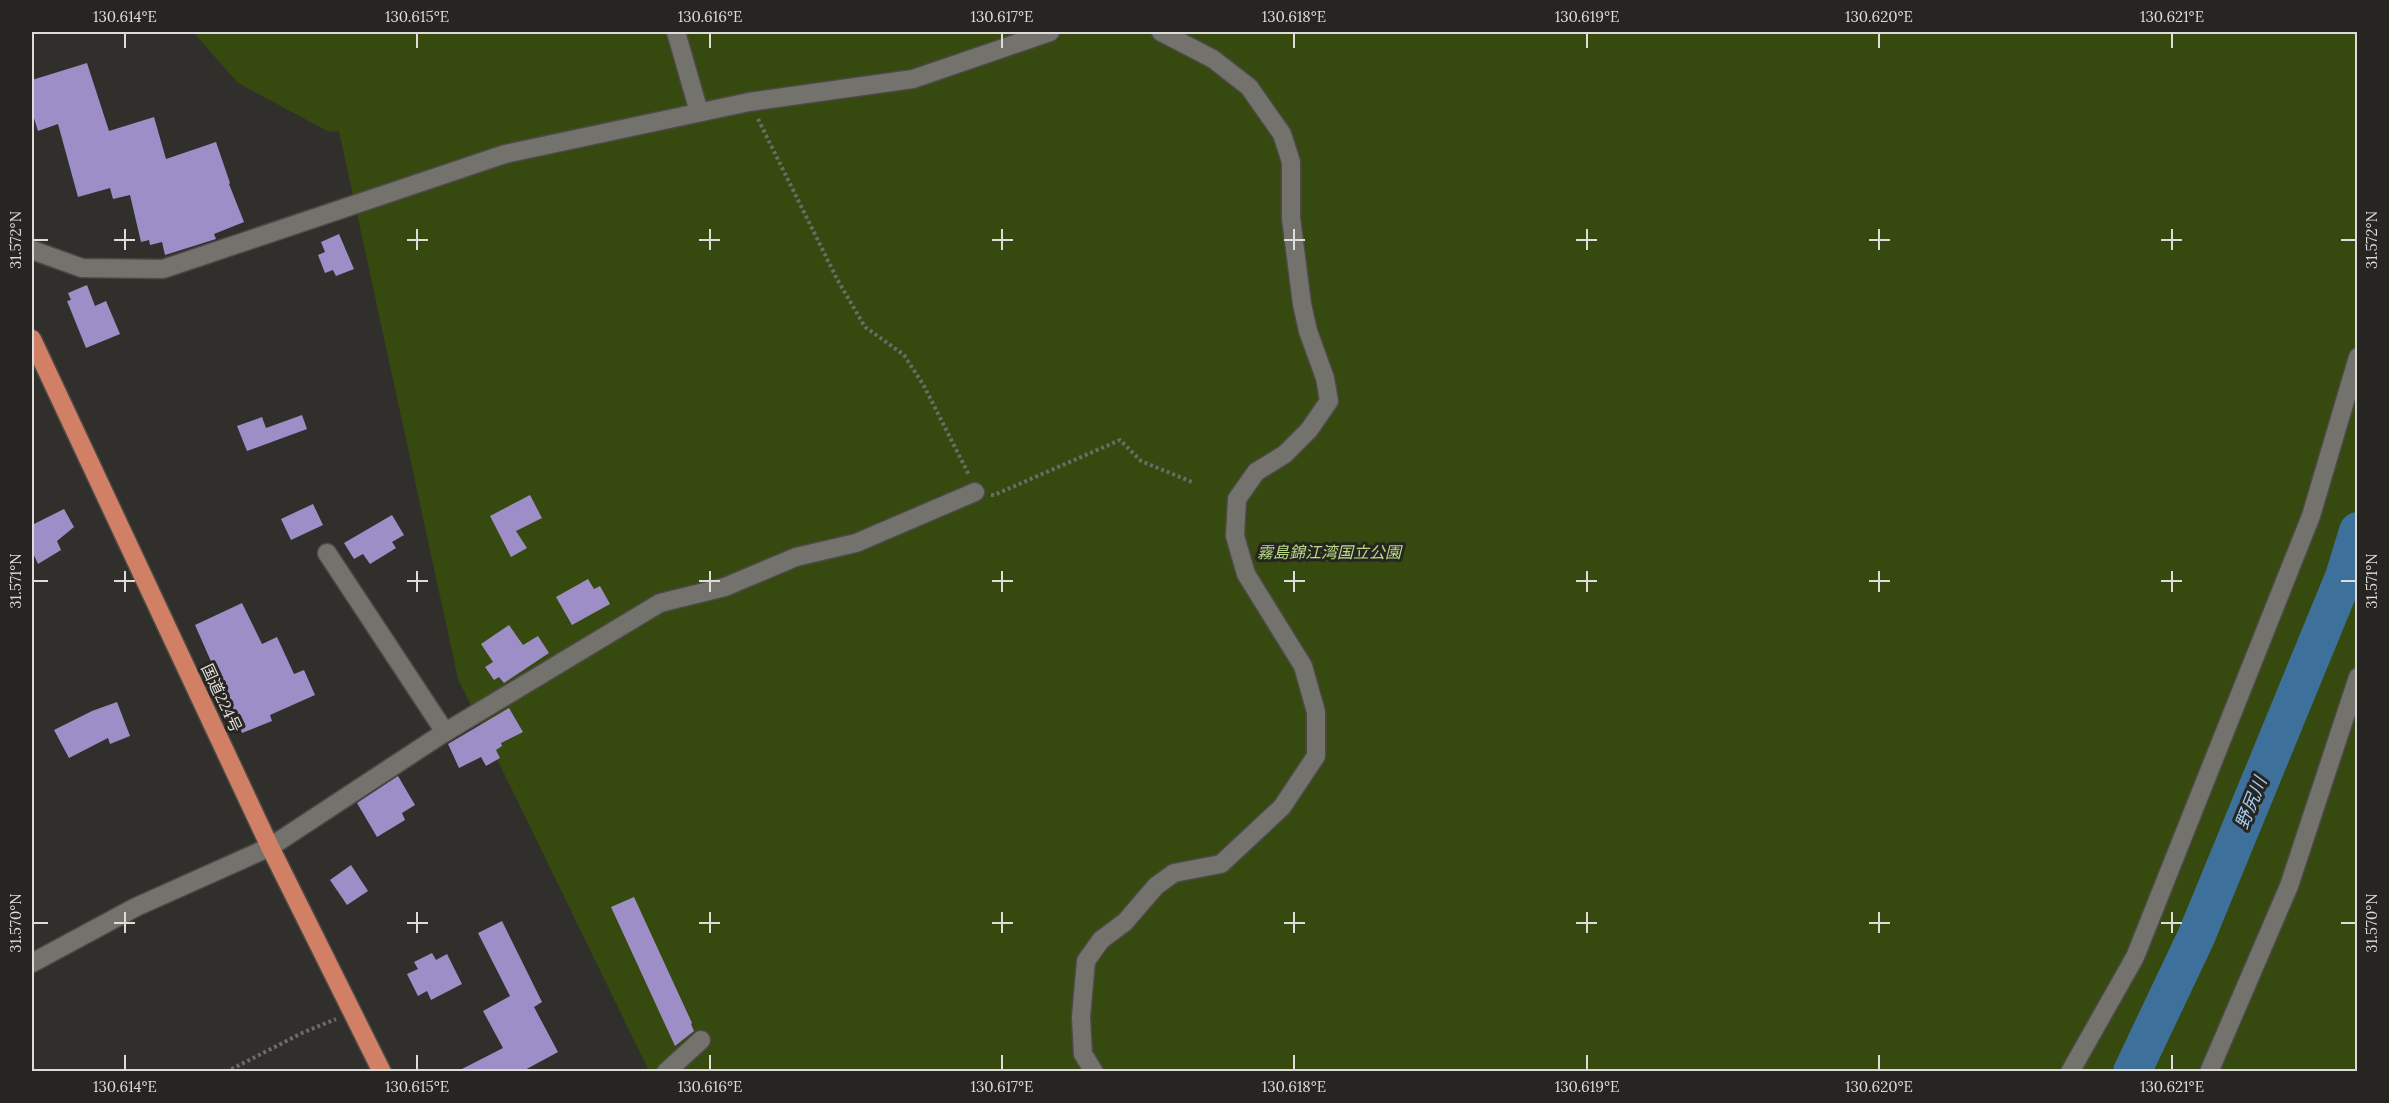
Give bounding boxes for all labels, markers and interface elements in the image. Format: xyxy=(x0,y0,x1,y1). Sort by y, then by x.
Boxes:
text: 130.614°E xyxy=(93,7,157,26)
text: 130.615°E xyxy=(385,7,449,26)
text: 130.616°E xyxy=(678,7,742,26)
text: 130.617°E xyxy=(971,7,1033,26)
text: 130.618°E xyxy=(1262,7,1326,26)
text: 130.619°E xyxy=(1555,7,1619,26)
text: 130.620°E xyxy=(1845,7,1913,26)
text: 130.621°E xyxy=(2140,7,2204,26)
text: 31.572°N xyxy=(6,211,25,269)
text: 31.572°N xyxy=(2362,211,2381,269)
park label: 霧島錦江湾国立公園 xyxy=(1257,542,1403,562)
text: 31.571°N xyxy=(6,553,25,609)
text: 31.571°N xyxy=(2362,553,2381,609)
street label: 国道224号 xyxy=(197,660,247,736)
water label: 野尻川 xyxy=(2230,772,2272,832)
text: 31.570°N xyxy=(6,893,25,953)
text: 31.570°N xyxy=(2362,893,2381,953)
text: 130.614°E xyxy=(93,1077,157,1096)
text: 130.615°E xyxy=(385,1077,449,1096)
text: 130.616°E xyxy=(678,1077,742,1096)
text: 130.617°E xyxy=(971,1077,1033,1096)
text: 130.618°E xyxy=(1262,1077,1326,1096)
text: 130.619°E xyxy=(1555,1077,1619,1096)
text: 130.620°E xyxy=(1845,1077,1913,1096)
text: 130.621°E xyxy=(2140,1077,2204,1096)

